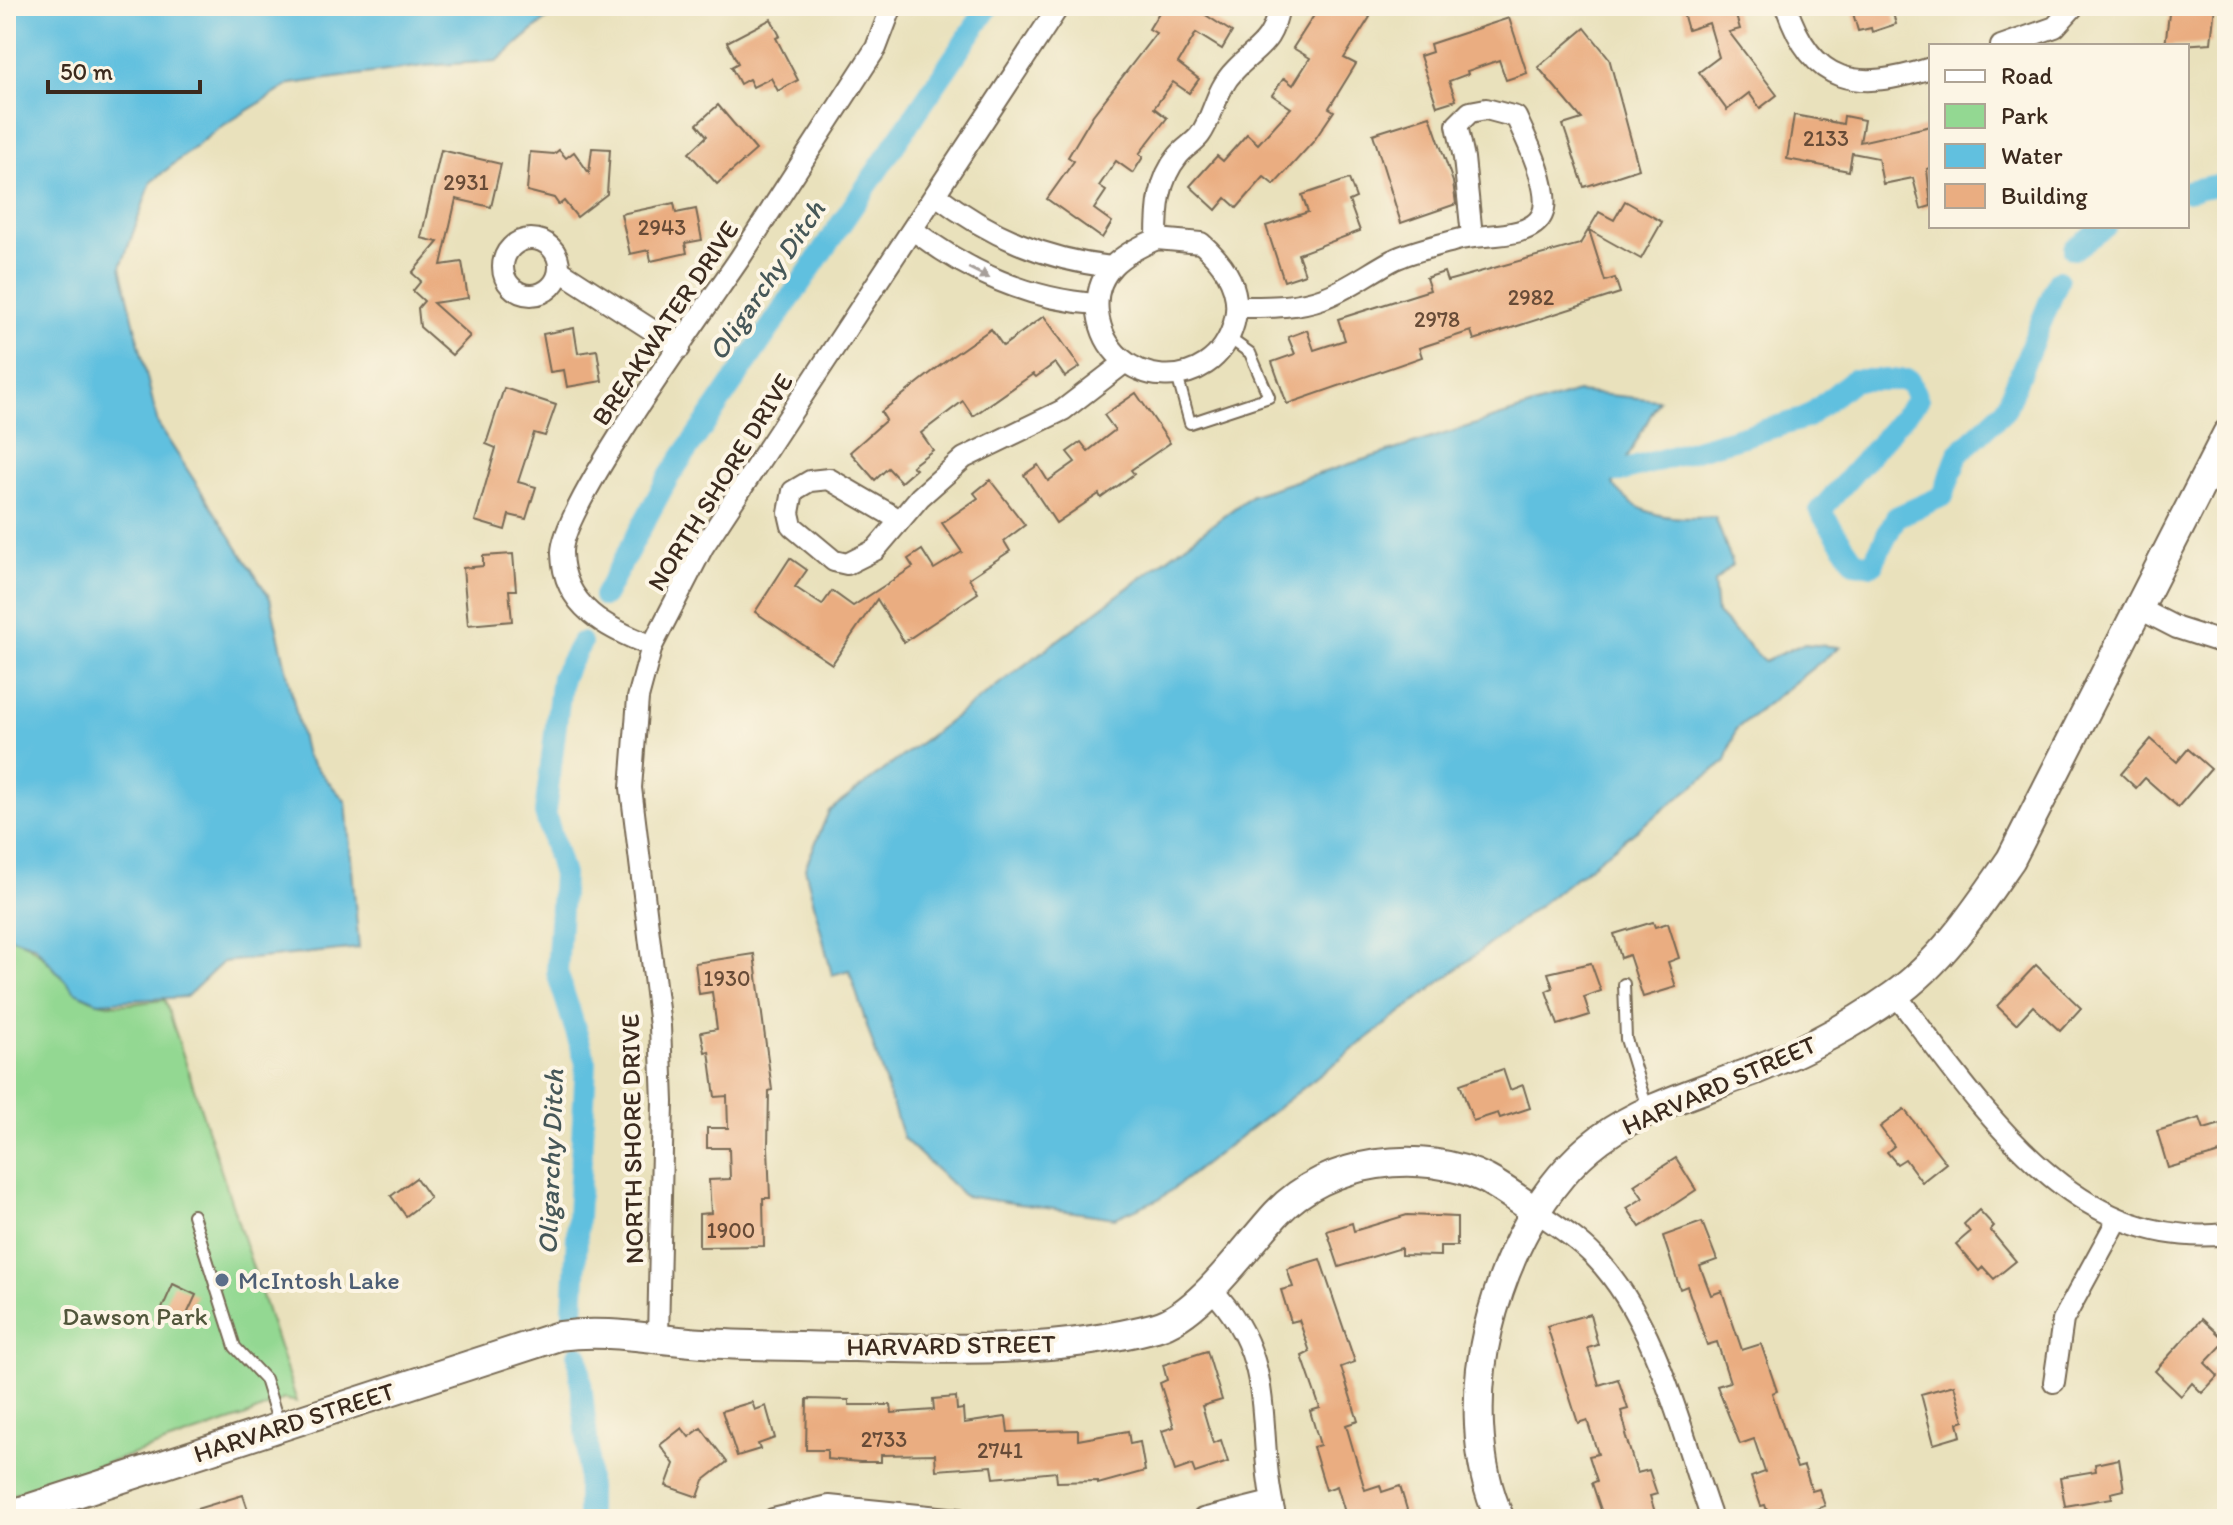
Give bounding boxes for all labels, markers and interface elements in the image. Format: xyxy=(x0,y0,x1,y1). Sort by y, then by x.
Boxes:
scale bar xyxy=(48,44,200,94)
legend xyxy=(1929,44,2189,228)
text: 50 m xyxy=(60,57,113,86)
text: Road xyxy=(2001,61,2053,90)
text: Park xyxy=(2001,101,2048,130)
house number: 2133 xyxy=(1803,125,1849,152)
text: Water xyxy=(2001,141,2063,170)
house number: 2931 xyxy=(443,169,489,196)
text: Building xyxy=(2001,181,2088,210)
water label: Oligarchy Ditch xyxy=(700,194,832,366)
house number: 2943 xyxy=(638,214,686,241)
street label: BREAKWATER DRIVE xyxy=(585,215,745,431)
one-way arrow xyxy=(967,266,990,279)
house number: 2982 xyxy=(1508,284,1555,311)
house number: 2978 xyxy=(1414,306,1460,333)
street label: NORTH SHORE DRIVE xyxy=(640,367,800,597)
house number: 1930 xyxy=(703,965,751,992)
street label: NORTH SHORE DRIVE xyxy=(614,1014,650,1264)
street label: HARVARD STREET xyxy=(1617,1028,1822,1142)
water label: Oligarchy Ditch xyxy=(530,1069,570,1255)
house number: 1900 xyxy=(707,1217,755,1244)
place label: McIntosh Lake xyxy=(238,1264,400,1296)
marker: McIntosh Lake xyxy=(213,1271,231,1289)
park label: Dawson Park xyxy=(62,1300,208,1332)
street label: HARVARD STREET xyxy=(846,1327,1056,1363)
street label: HARVARD STREET xyxy=(189,1374,399,1470)
house number: 2733 xyxy=(861,1426,907,1453)
house number: 2741 xyxy=(977,1437,1023,1464)

